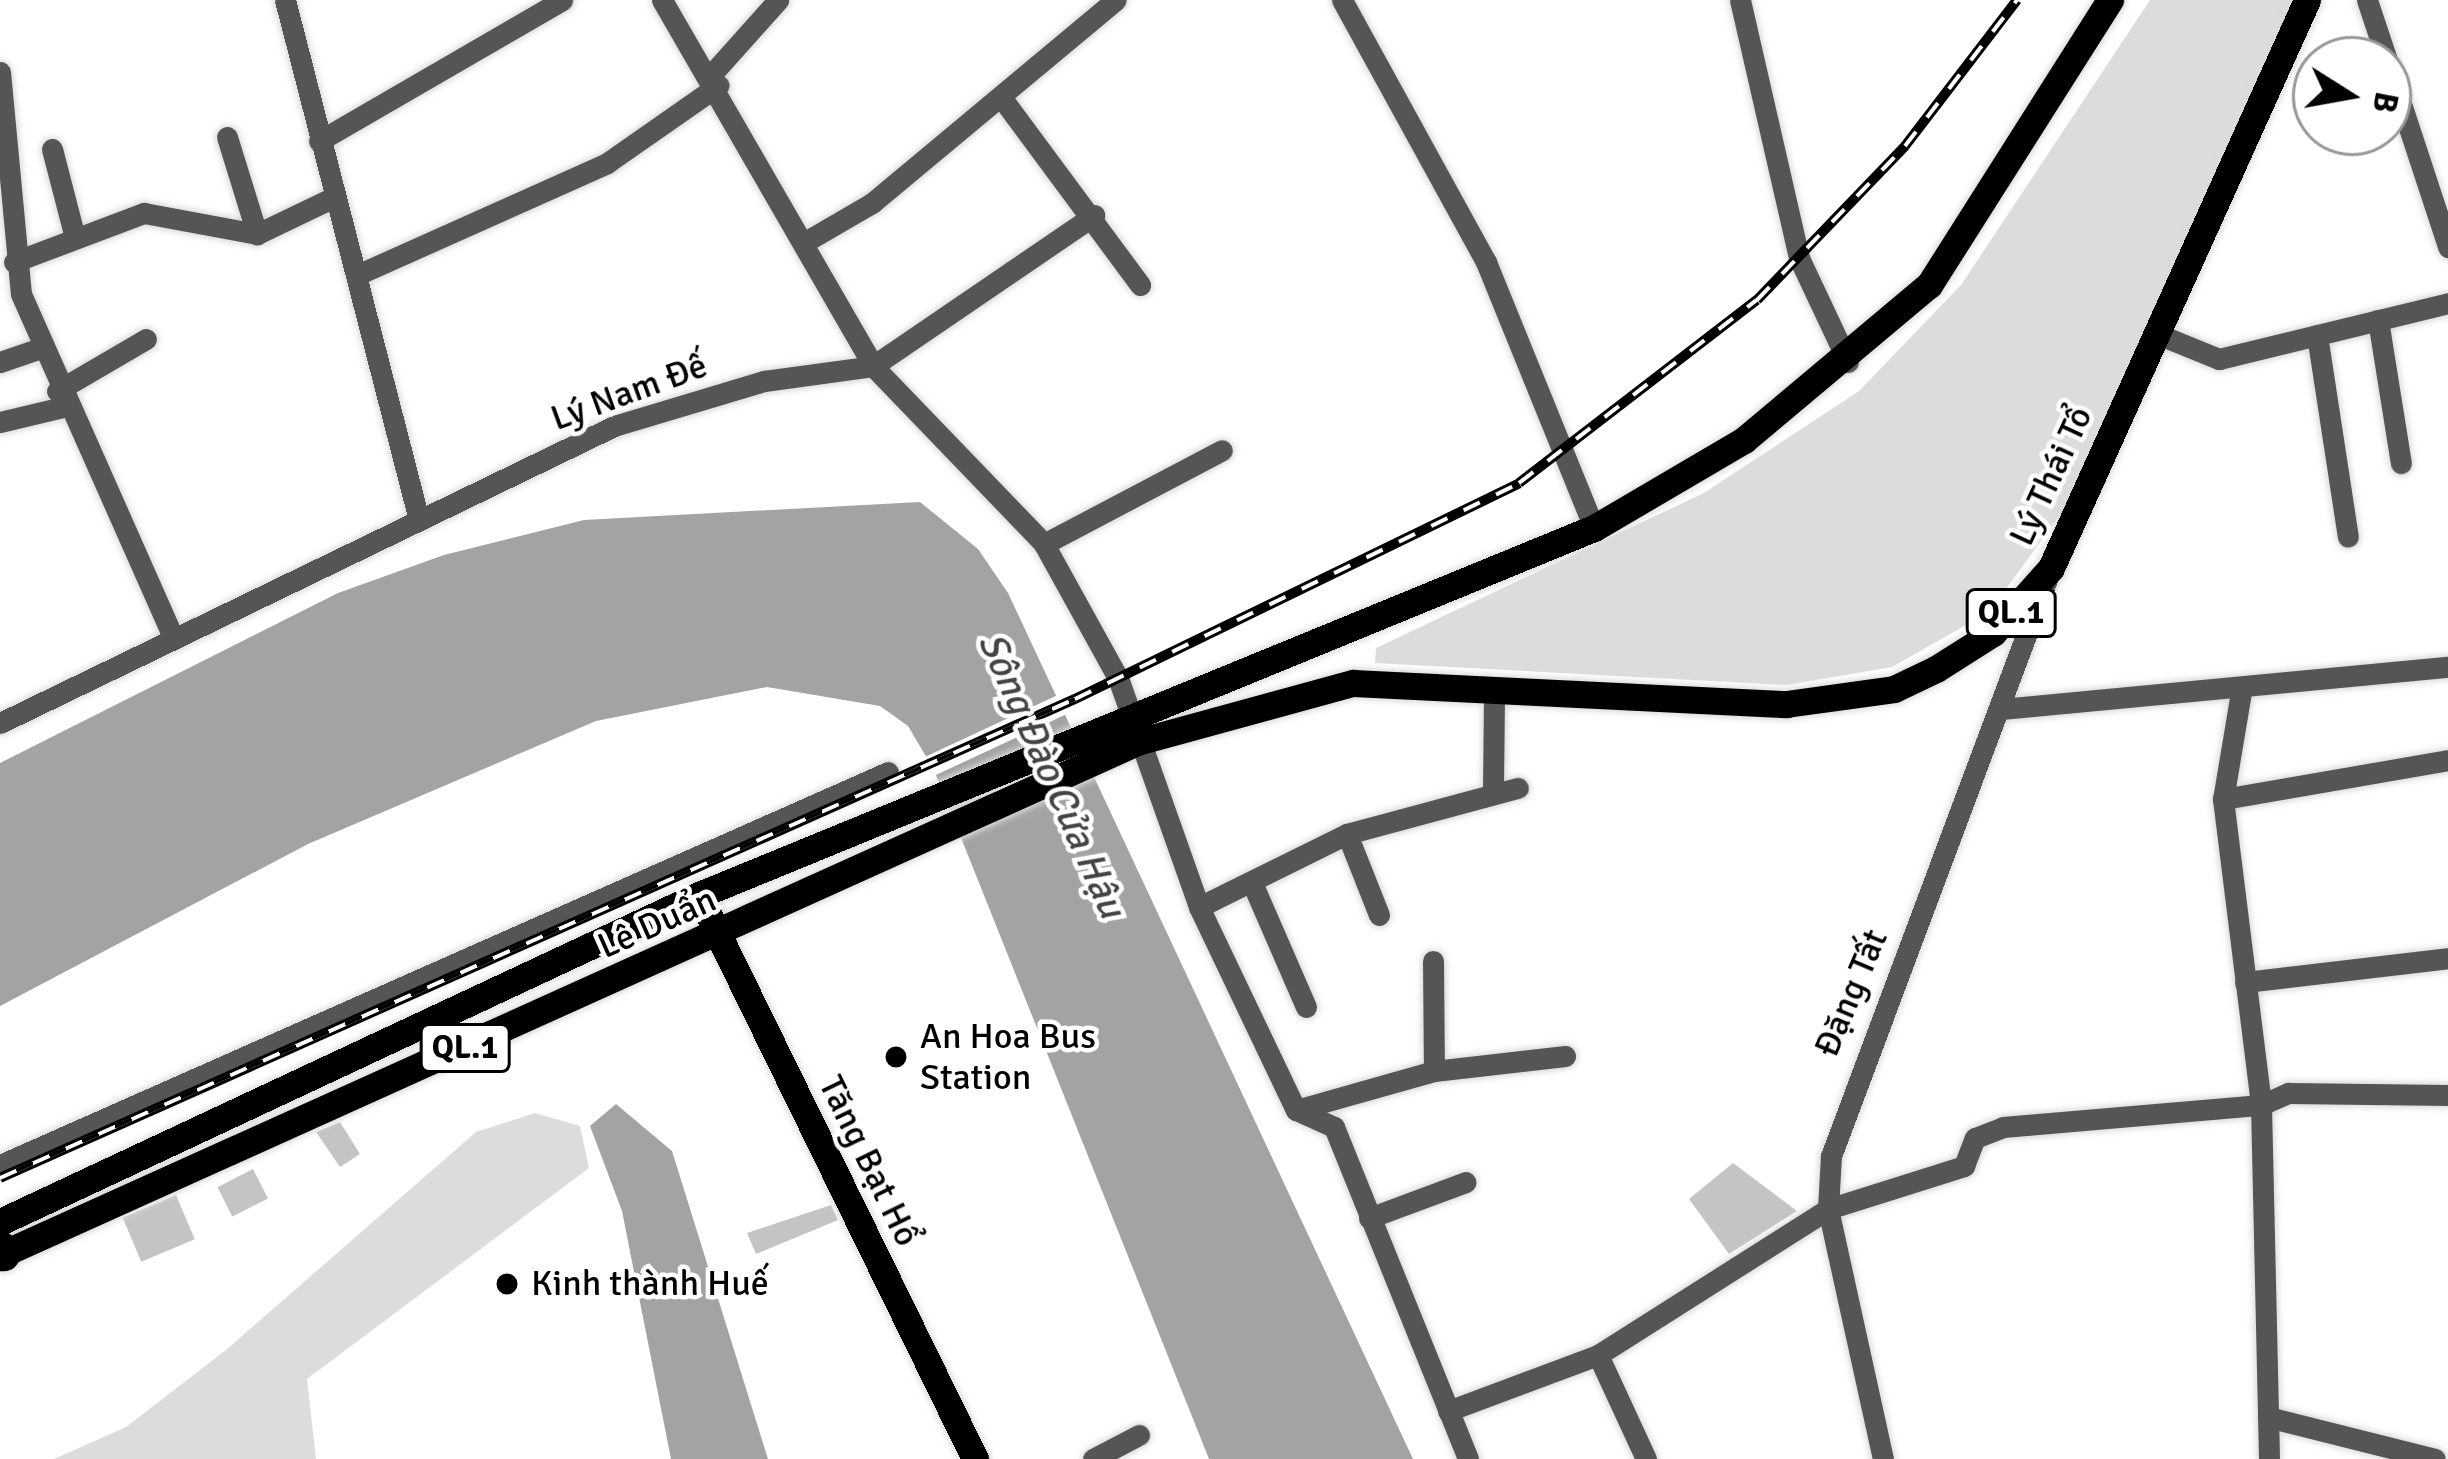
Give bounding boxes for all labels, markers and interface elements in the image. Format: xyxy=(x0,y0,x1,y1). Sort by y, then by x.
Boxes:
north arrow xyxy=(2292,36,2412,156)
text: B xyxy=(2363,89,2407,116)
street label: Lý Nam Đế xyxy=(545,344,713,440)
street label: Lý Thái Tổ xyxy=(2000,400,2102,552)
road number: QL.1 xyxy=(1963,586,2059,640)
water label: Sông Đào Cửa Hậu xyxy=(968,625,1136,925)
street label: Lê Duẩn xyxy=(591,878,723,968)
street label: Đặng Tất xyxy=(1805,923,1897,1063)
place label: An Hoa Bus Station xyxy=(920,1014,1096,1099)
road number: QL.1 xyxy=(417,1021,513,1075)
marker: An Hoa Bus Station xyxy=(883,1044,909,1070)
street label: Tăng Bạt Hổ xyxy=(809,1069,929,1253)
place label: Kinh thành Huế xyxy=(531,1262,769,1306)
marker: Kinh thành Huế xyxy=(494,1271,520,1297)

